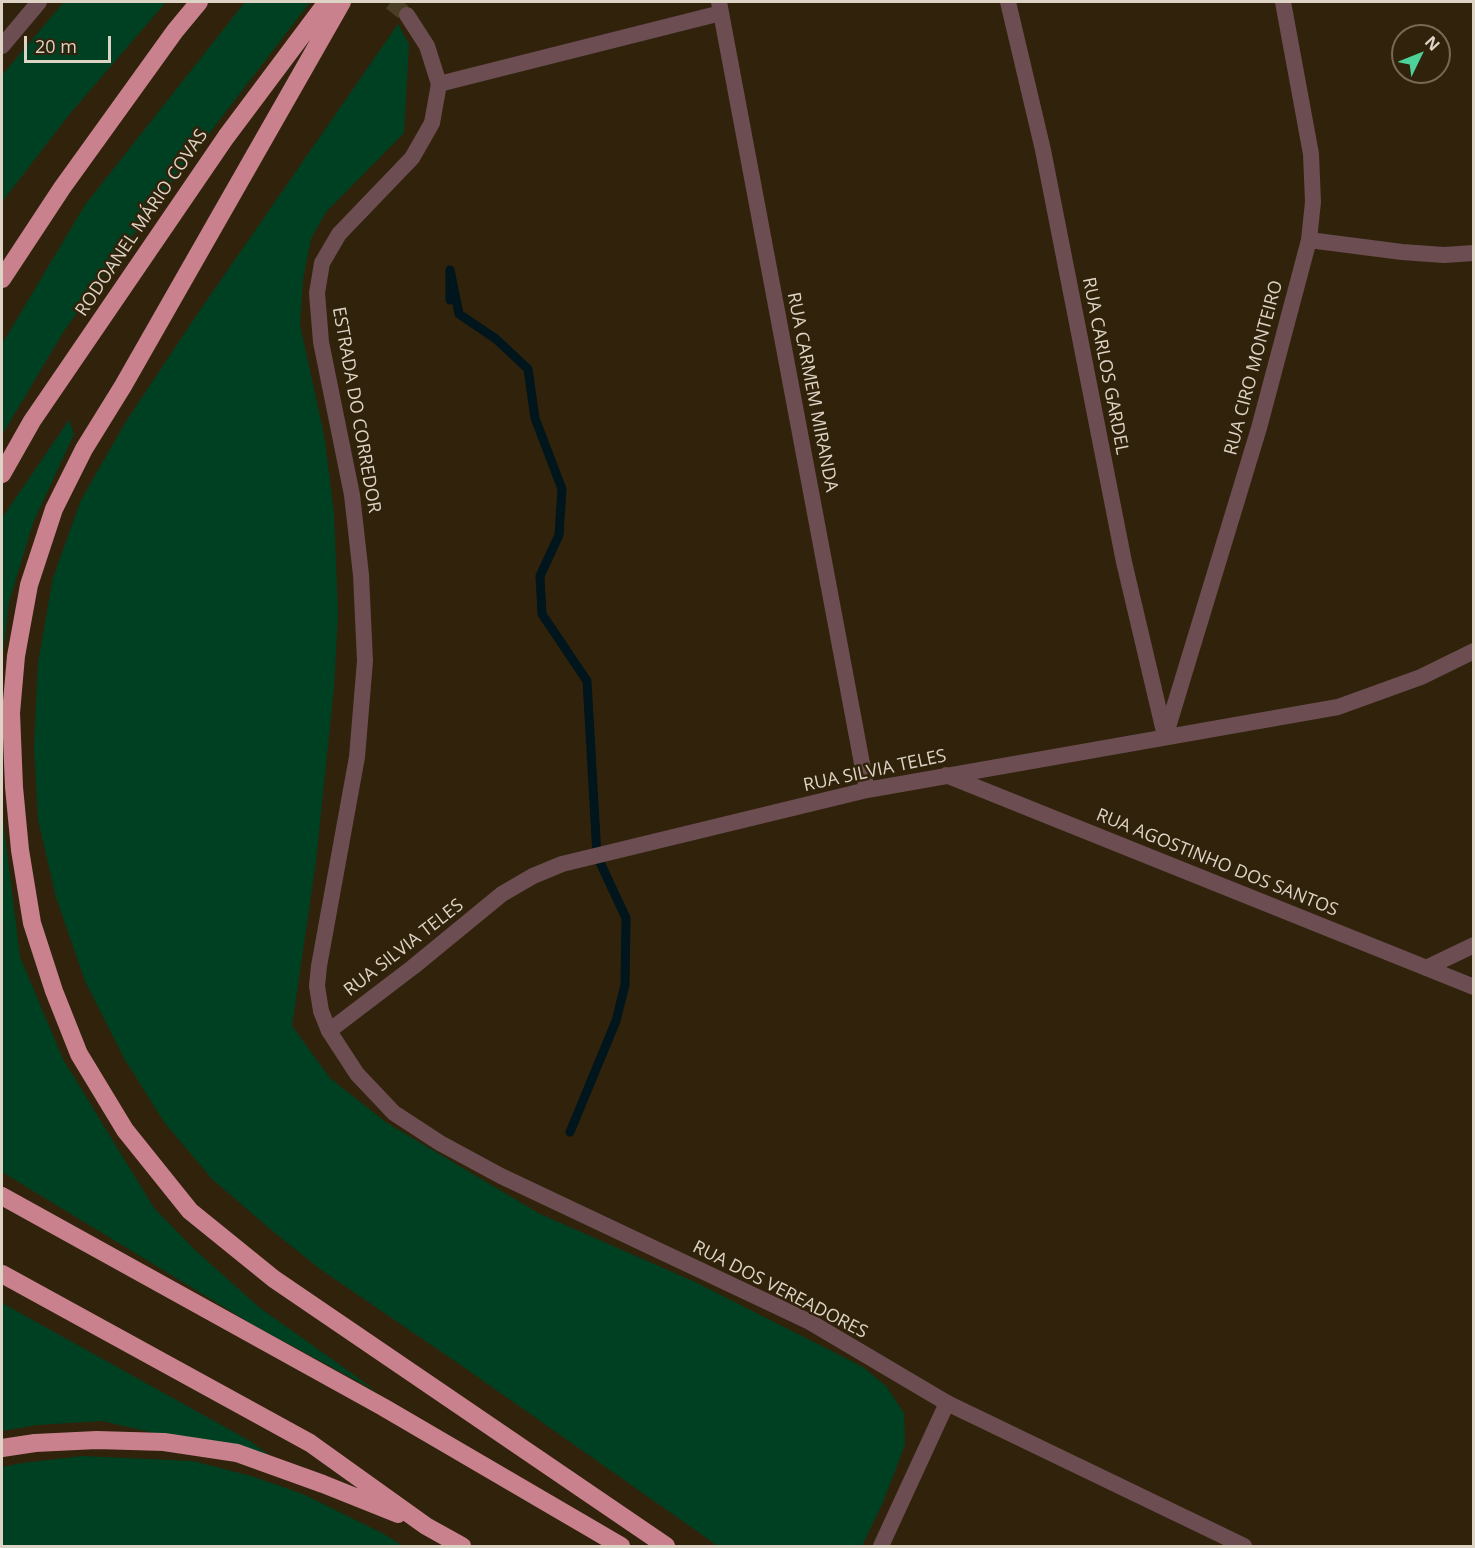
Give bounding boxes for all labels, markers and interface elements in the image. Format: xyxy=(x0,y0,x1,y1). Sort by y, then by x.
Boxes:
scale bar xyxy=(27,24,114,62)
north arrow xyxy=(1391,24,1451,84)
text: N xyxy=(1420,31,1445,55)
text: 20 m xyxy=(35,34,77,58)
street label: RODOANEL MÁRIO COVAS xyxy=(71,125,213,321)
street label: RUA CARLOS GARDEL xyxy=(1077,276,1133,456)
street label: RUA CIRO MONTEIRO xyxy=(1220,278,1288,458)
street label: RUA CARMEM MIRANDA xyxy=(782,290,842,494)
street label: ESTRADA DO CORREDOR xyxy=(327,305,385,515)
street label: RUA SILVIA TELES xyxy=(802,745,948,797)
street label: RUA AGOSTINHO DOS SANTOS xyxy=(1093,804,1341,922)
street label: RUA SILVIA TELES xyxy=(340,895,468,1001)
street label: RUA DOS VEREADORES xyxy=(689,1237,871,1343)

